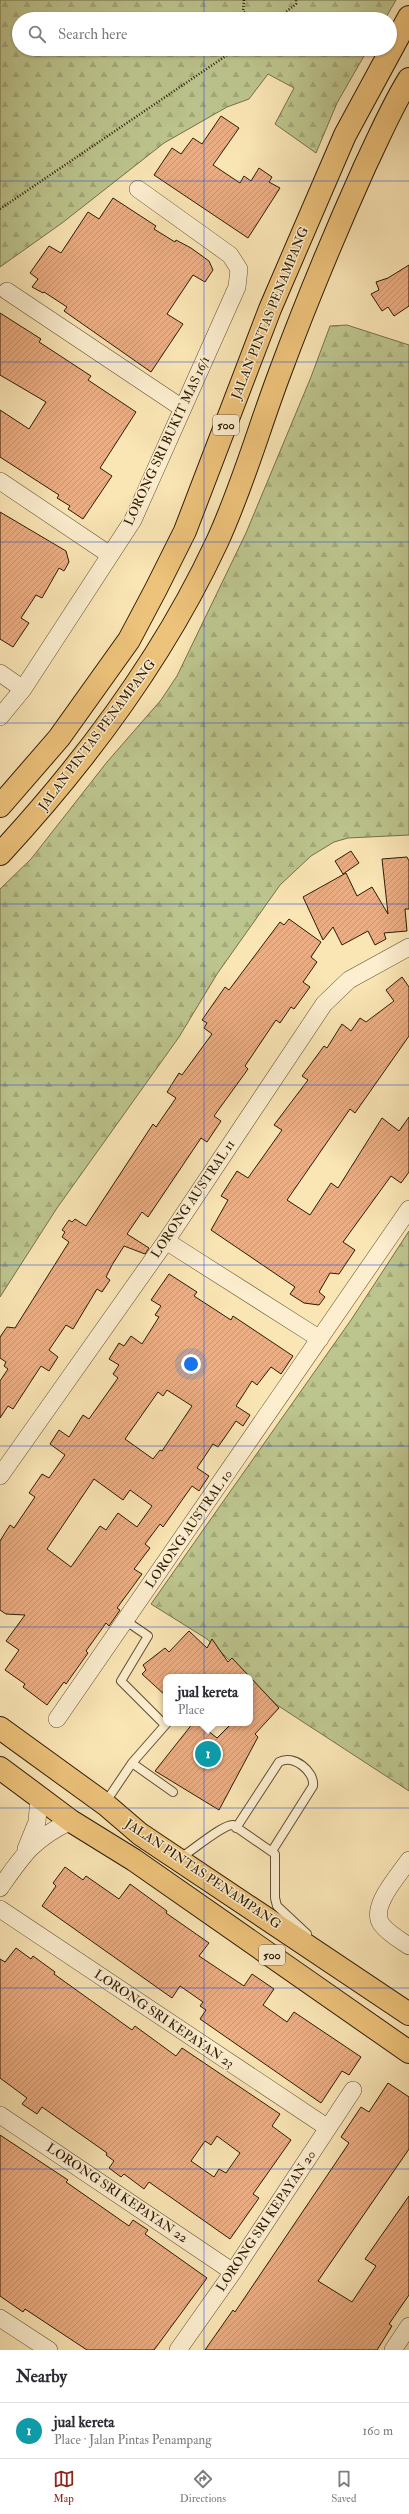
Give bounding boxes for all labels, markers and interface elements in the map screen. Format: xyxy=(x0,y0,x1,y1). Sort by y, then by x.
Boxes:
search box xyxy=(12,12,397,56)
icon: search xyxy=(26,23,48,45)
text: Search here xyxy=(58,25,127,44)
street label: JALAN PINTAS PENAMPANG xyxy=(228,224,312,403)
street label: LORONG SRI BUKIT MAS 16/1 xyxy=(121,353,213,528)
road number: 500 xyxy=(213,415,239,435)
street label: JALAN PINTAS PENAMPANG xyxy=(34,656,159,814)
street label: LORONG AUSTRAL 11 xyxy=(147,1137,239,1261)
your location xyxy=(181,1354,201,1374)
street label: LORONG AUSTRAL 10 xyxy=(142,1467,236,1591)
popup xyxy=(163,1674,253,1726)
text: jual kereta xyxy=(178,1683,238,1702)
text: Place xyxy=(178,1702,205,1718)
pin: 1 xyxy=(195,1739,221,1769)
street label: JALAN PINTAS PENAMPANG xyxy=(121,1815,284,1932)
road number: 500 xyxy=(259,1945,285,1965)
street label: LORONG SRI KEPAYAN 23 xyxy=(91,1966,237,2072)
street label: LORONG SRI KEPAYAN 22 xyxy=(43,2140,191,2246)
street label: LORONG SRI KEPAYAN 20 xyxy=(213,2147,319,2295)
text: Nearby xyxy=(16,2366,67,2387)
text: jual kereta xyxy=(54,2413,114,2432)
text: 1 xyxy=(27,2423,31,2439)
text: 160 m xyxy=(362,2423,393,2439)
text: Place · Jalan Pintas Penampang xyxy=(54,2432,212,2448)
tab: Map xyxy=(53,2468,75,2505)
tab: Directions xyxy=(180,2468,226,2505)
tab: Saved xyxy=(331,2468,356,2505)

